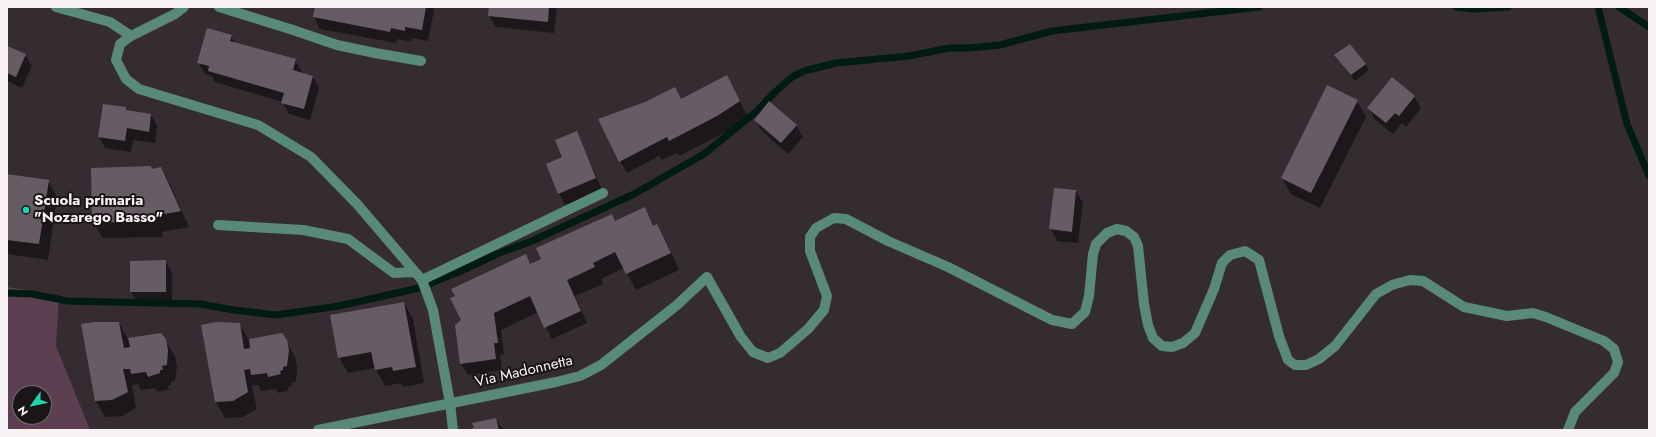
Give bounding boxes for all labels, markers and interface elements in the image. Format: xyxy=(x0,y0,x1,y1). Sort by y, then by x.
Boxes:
place label: Scuola primaria "Nozarego Basso" xyxy=(34,192,163,227)
marker: Scuola primaria "Nozarego Basso" xyxy=(21,205,31,215)
street label: Via Madonnetta xyxy=(473,352,575,392)
north arrow xyxy=(12,385,52,425)
text: N xyxy=(14,403,32,419)

